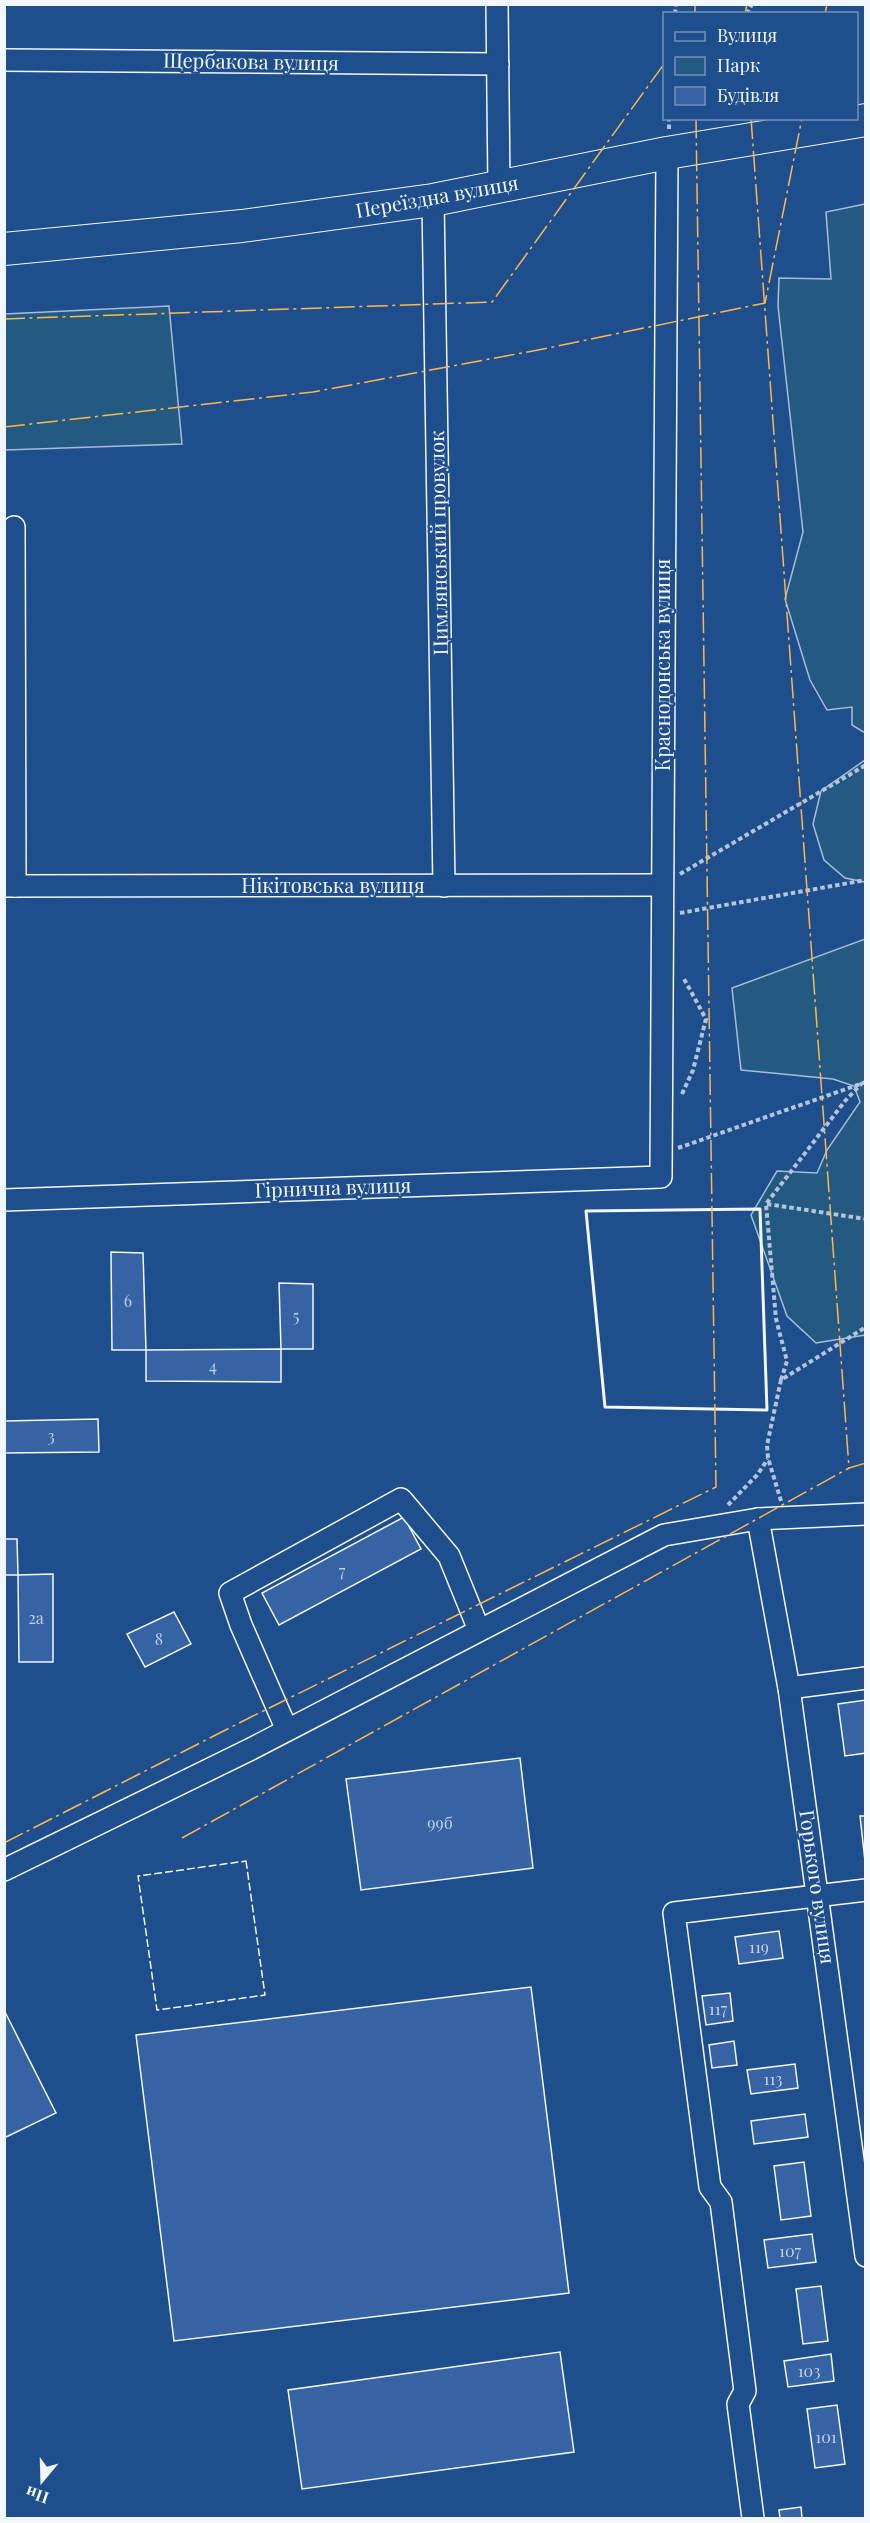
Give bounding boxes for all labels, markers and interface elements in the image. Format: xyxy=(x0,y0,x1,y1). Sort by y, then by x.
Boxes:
legend xyxy=(663,12,858,120)
text: Вулиця xyxy=(717,23,778,47)
street label: Щербакова вулиця xyxy=(163,45,339,76)
text: Парк xyxy=(717,53,760,77)
text: Будівля xyxy=(717,83,780,107)
street label: Переїздна вулиця xyxy=(353,168,521,223)
street label: Цимлянський провулок xyxy=(422,430,453,656)
street label: Краснодонська вулиця xyxy=(648,559,675,771)
street label: Нікітовська вулиця xyxy=(241,871,425,898)
street label: Гірнична вулиця xyxy=(254,1170,412,1203)
house number: 6 xyxy=(124,1290,132,1311)
house number: 5 xyxy=(293,1305,299,1326)
house number: 4 xyxy=(209,1355,217,1376)
house number: 3 xyxy=(47,1425,55,1446)
house number: 7 xyxy=(339,1560,346,1581)
house number: 2а xyxy=(28,1607,44,1628)
house number: 8 xyxy=(155,1628,163,1649)
street label: Горького вулиця xyxy=(794,1808,843,1966)
house number: 99б xyxy=(427,1812,453,1833)
house number: 119 xyxy=(749,1936,769,1957)
house number: 117 xyxy=(709,1998,728,2019)
house number: 113 xyxy=(764,2068,782,2089)
house number: 107 xyxy=(779,2240,802,2261)
house number: 103 xyxy=(798,2360,820,2381)
house number: 101 xyxy=(815,2426,837,2447)
north arrow xyxy=(12,2451,72,2511)
text: Пн xyxy=(23,2482,51,2509)

